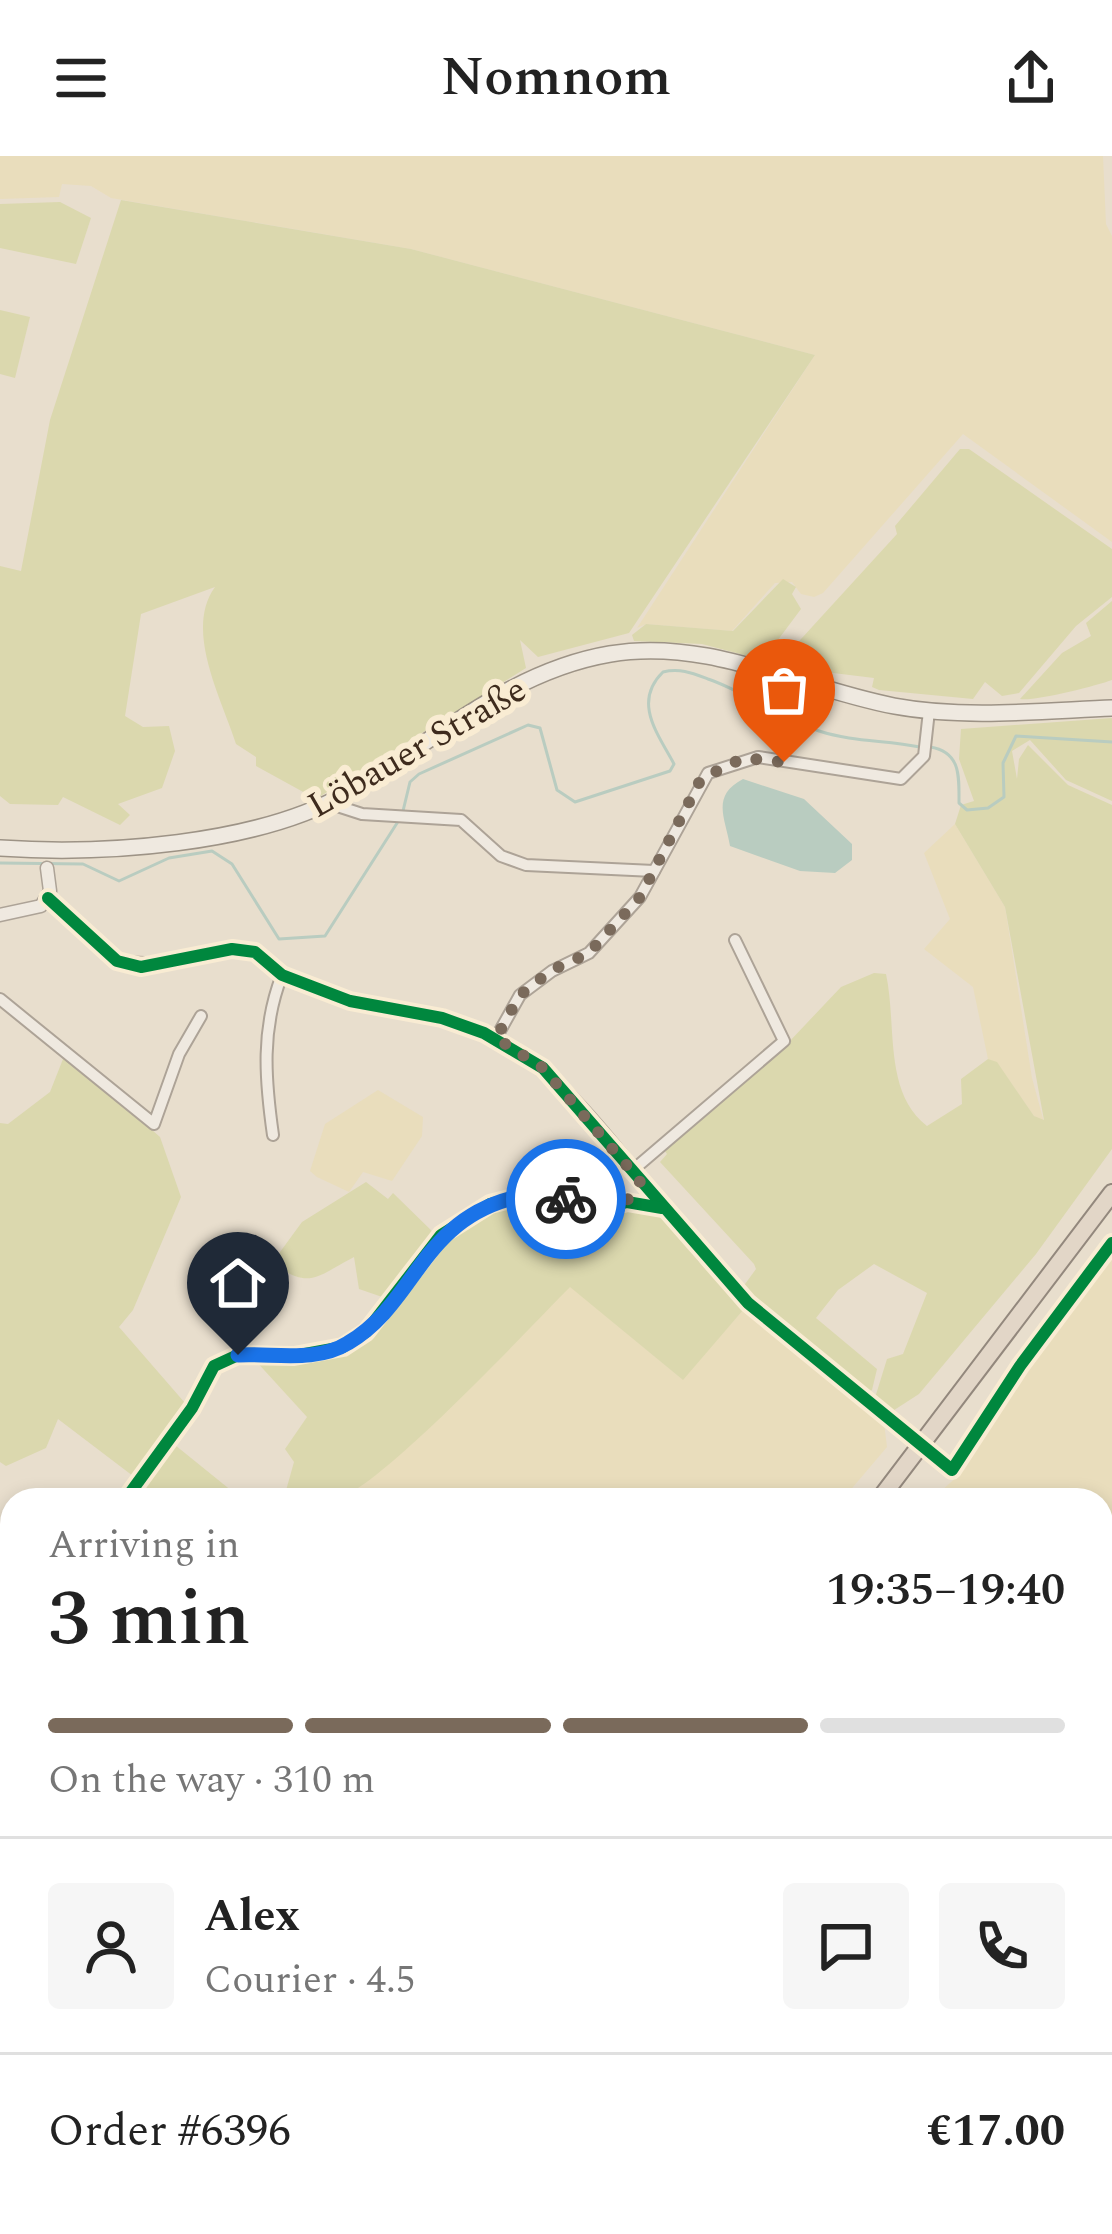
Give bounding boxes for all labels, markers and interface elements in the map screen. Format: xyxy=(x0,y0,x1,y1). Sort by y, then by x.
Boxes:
text: Nomnom xyxy=(441,37,671,119)
icon: menu xyxy=(48,45,114,111)
icon: share xyxy=(998,45,1064,111)
pin xyxy=(733,639,835,762)
icon: bag xyxy=(751,657,817,723)
street label: Löbauer Straße xyxy=(297,663,537,833)
courier xyxy=(506,1139,626,1259)
icon: bike xyxy=(533,1166,599,1232)
pin xyxy=(187,1232,289,1355)
icon: home xyxy=(205,1250,271,1316)
text: Arriving in xyxy=(48,1516,240,1575)
text: 19:35–19:40 xyxy=(826,1556,1065,1625)
text: 3 min xyxy=(48,1560,250,1679)
text: On the way · 310 m xyxy=(48,1751,375,1810)
text: Alex xyxy=(204,1882,300,1951)
button: person xyxy=(48,1883,174,2009)
button: chat xyxy=(783,1883,909,2009)
button: phone xyxy=(939,1883,1065,2009)
text: Courier · 4.5 xyxy=(204,1951,415,2010)
text: Order #6396 xyxy=(48,2097,291,2166)
text: €17.00 xyxy=(927,2097,1065,2166)

